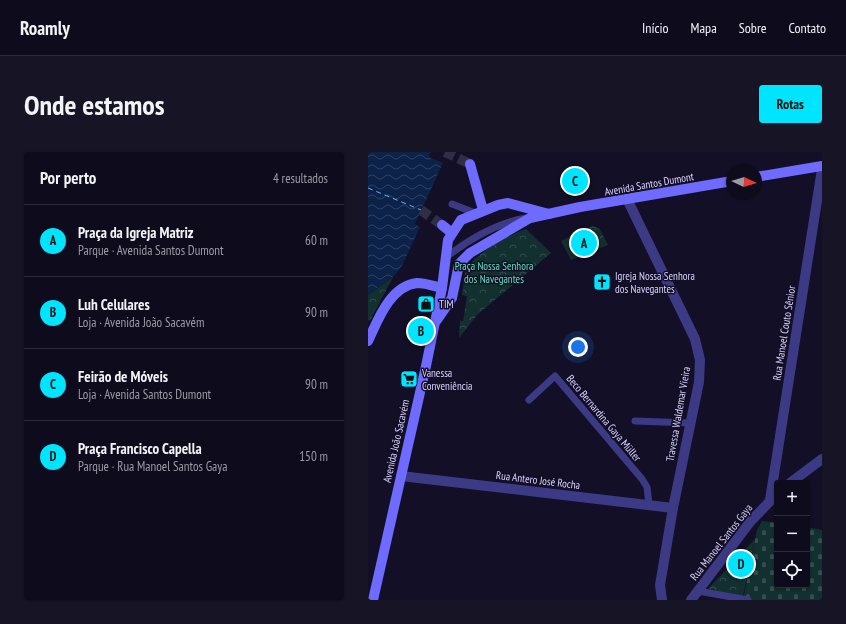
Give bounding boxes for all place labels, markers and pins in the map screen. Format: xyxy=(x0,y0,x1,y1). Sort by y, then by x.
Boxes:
pin: C xyxy=(562,166,588,196)
pin: A xyxy=(571,228,597,258)
place label: Igreja Nossa Senhora dos Navegantes xyxy=(615,269,695,296)
church icon: Igreja Nossa Senhora dos Navegantes xyxy=(592,272,612,292)
shop icon: TIM xyxy=(416,294,436,314)
place label: TIM xyxy=(439,297,454,311)
pin: B xyxy=(408,316,434,346)
place label: Vanessa Conveniência xyxy=(421,366,472,393)
supermarket icon: Vanessa Conveniência xyxy=(399,369,419,389)
pin: D xyxy=(728,549,754,579)

